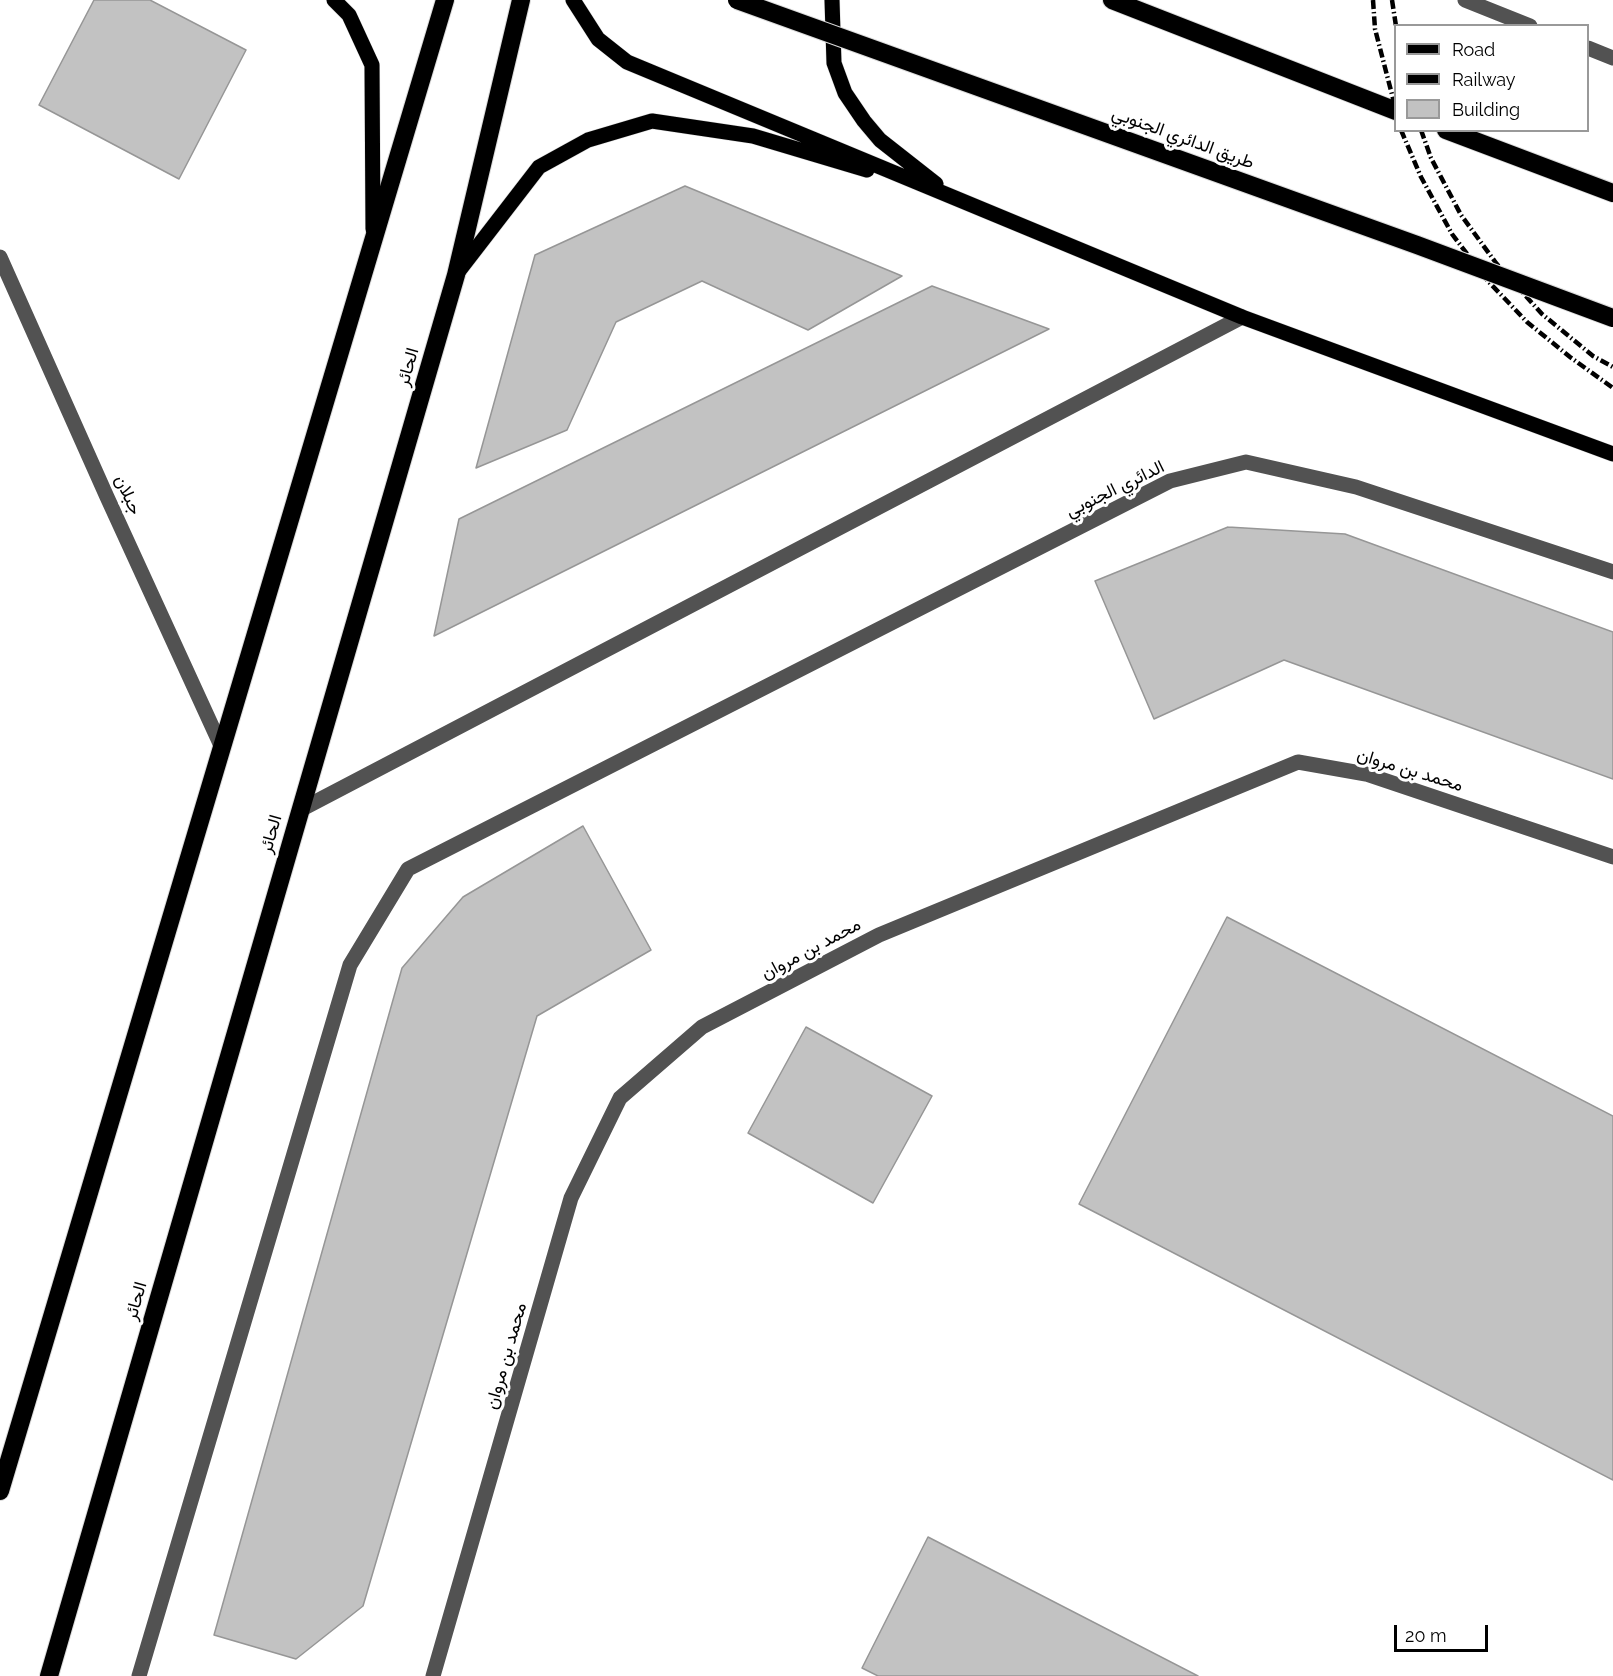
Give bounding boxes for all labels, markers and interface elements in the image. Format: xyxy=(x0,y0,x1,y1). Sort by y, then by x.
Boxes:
legend xyxy=(1394,24,1589,132)
text: Road xyxy=(1452,39,1495,60)
text: Railway xyxy=(1452,69,1516,90)
text: Building xyxy=(1452,99,1520,120)
street label: طريق الدائري الجنوبي xyxy=(1109,102,1257,174)
street label: الحائر xyxy=(392,345,424,389)
street label: الدائري الجنوبي xyxy=(1062,456,1168,522)
street label: جبلان xyxy=(110,472,146,518)
street label: محمد بن مروان xyxy=(1354,744,1466,796)
street label: الحائر xyxy=(255,812,287,856)
street label: محمد بن مروان xyxy=(757,914,865,984)
street label: الحائر xyxy=(120,1279,152,1323)
street label: محمد بن مروان xyxy=(480,1300,532,1412)
scale bar xyxy=(1397,1613,1492,1651)
text: 20 m xyxy=(1405,1625,1447,1646)

